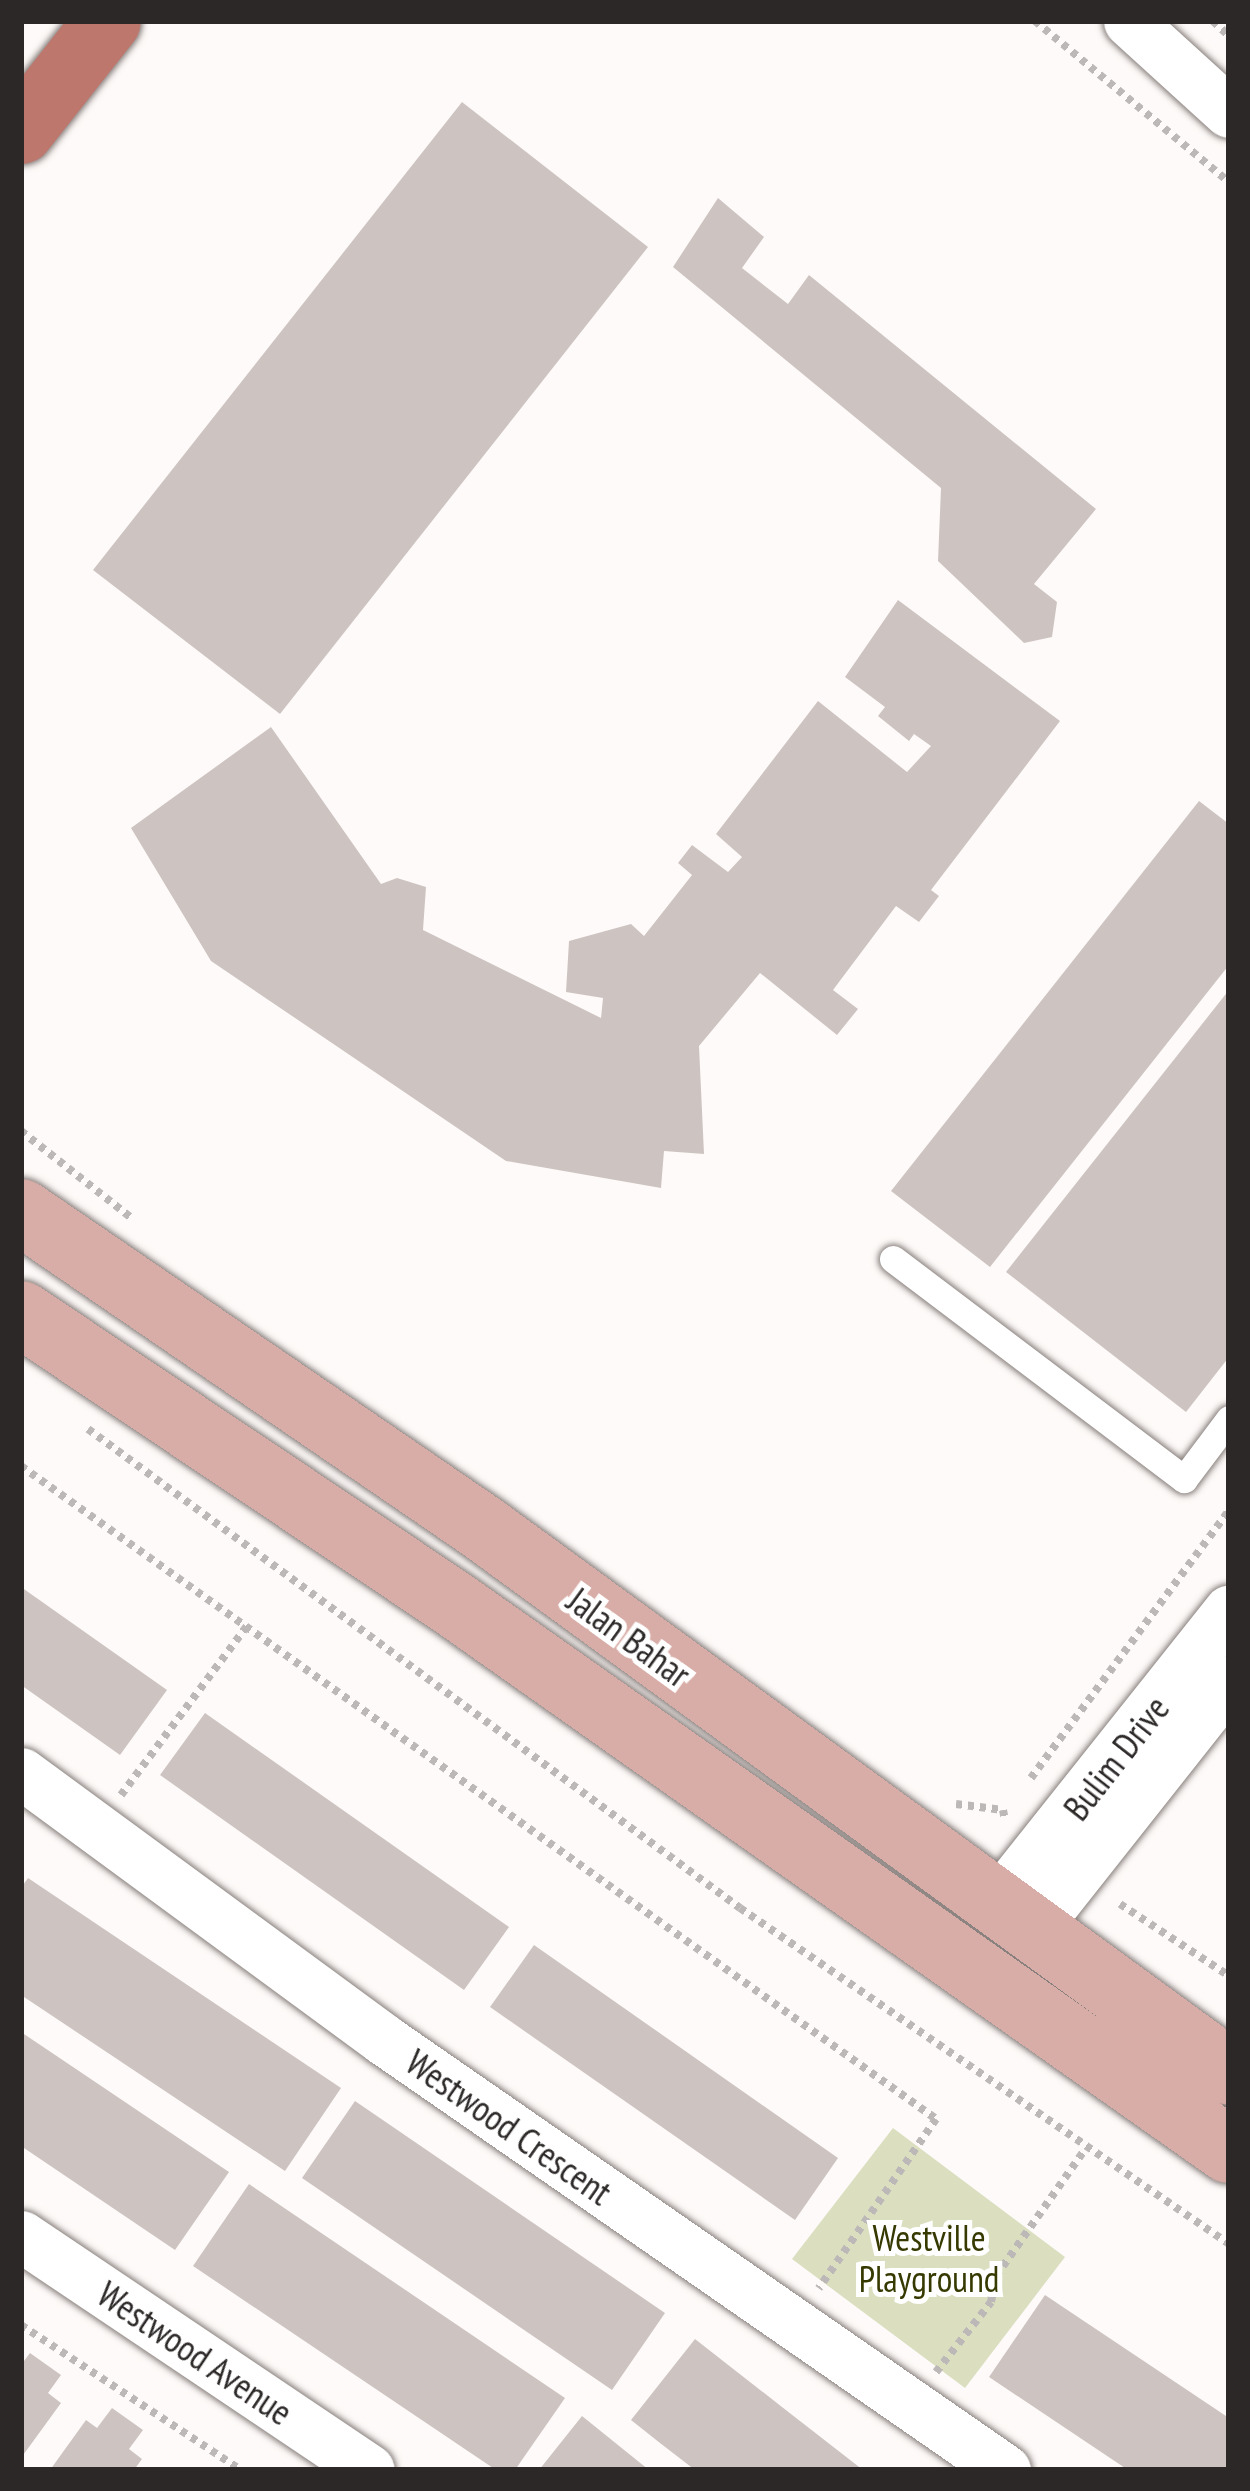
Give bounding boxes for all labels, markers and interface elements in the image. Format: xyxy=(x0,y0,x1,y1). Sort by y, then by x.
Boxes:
street label: Jalan Bahar xyxy=(559,1578,699,1696)
street label: Bulim Drive xyxy=(1054,1687,1178,1829)
street label: Westwood Crescent xyxy=(398,2040,620,2214)
park label: Westville Playground xyxy=(859,2215,999,2300)
street label: Westwood Avenue xyxy=(89,2272,301,2434)

